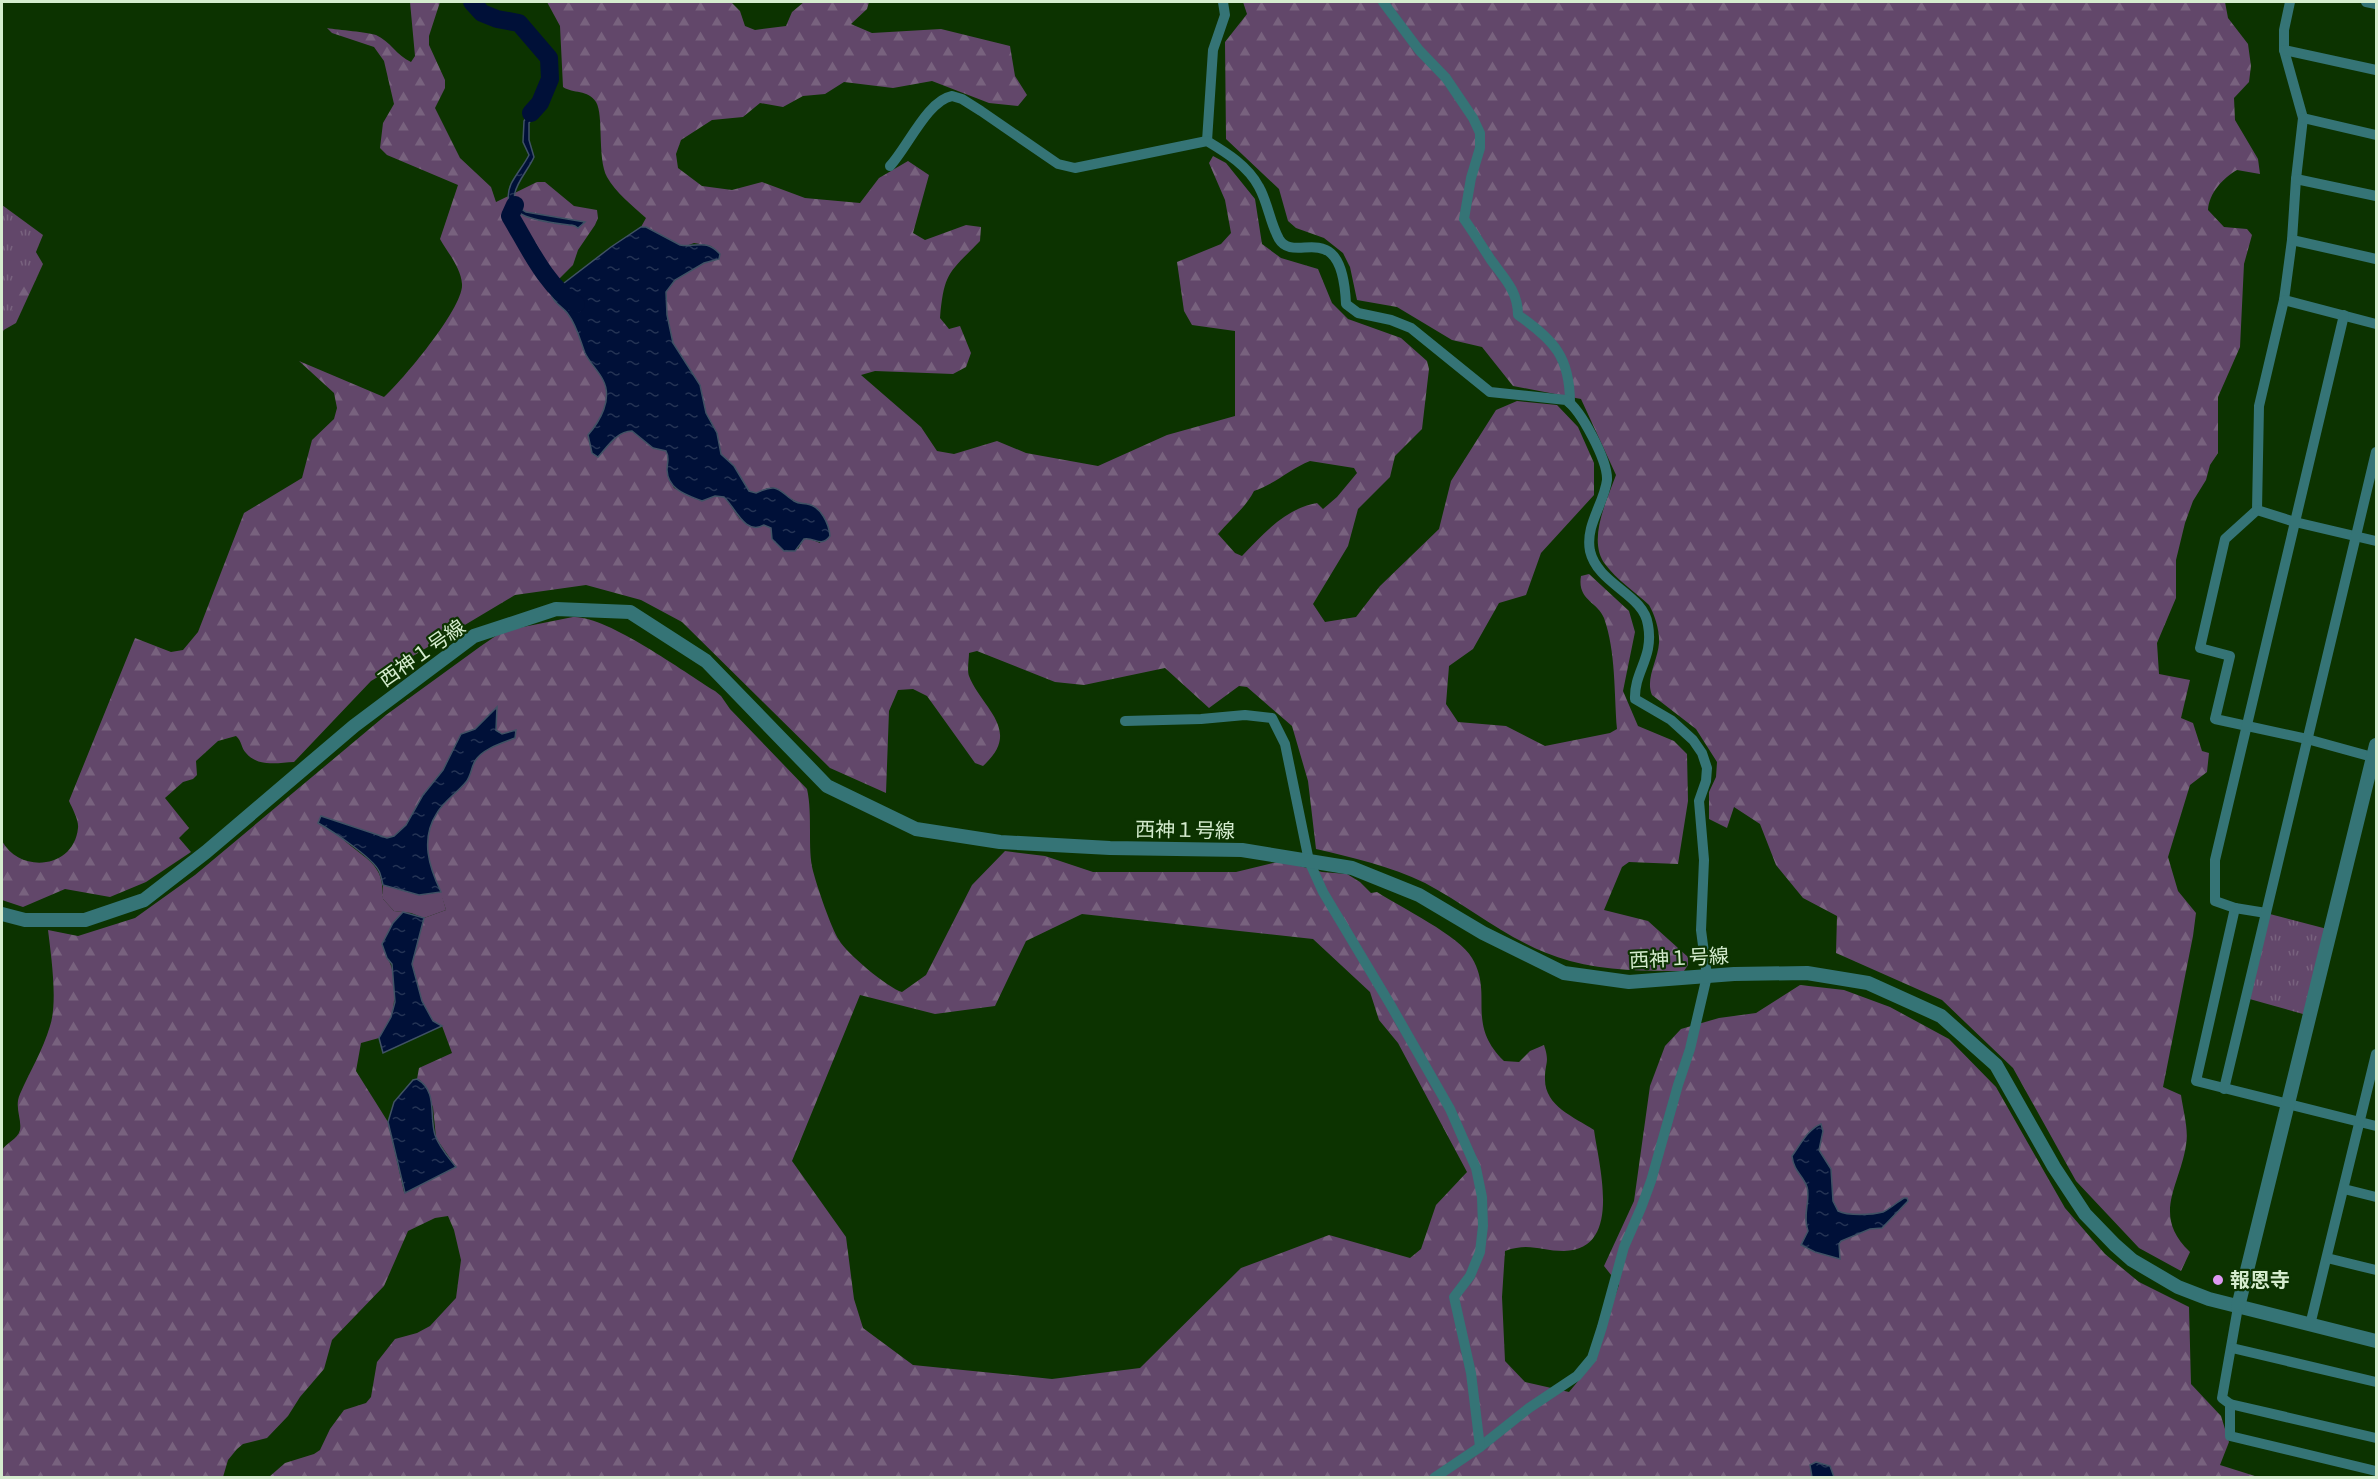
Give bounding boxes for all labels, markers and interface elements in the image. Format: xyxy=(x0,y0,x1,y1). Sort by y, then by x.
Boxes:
street label: 西神１号線 xyxy=(374,614,469,691)
street label: 西神１号線 xyxy=(1135,816,1235,842)
street label: 西神１号線 xyxy=(1628,942,1730,972)
place label: 報恩寺 xyxy=(2230,1267,2290,1291)
marker: 報恩寺 xyxy=(2211,1273,2225,1287)

